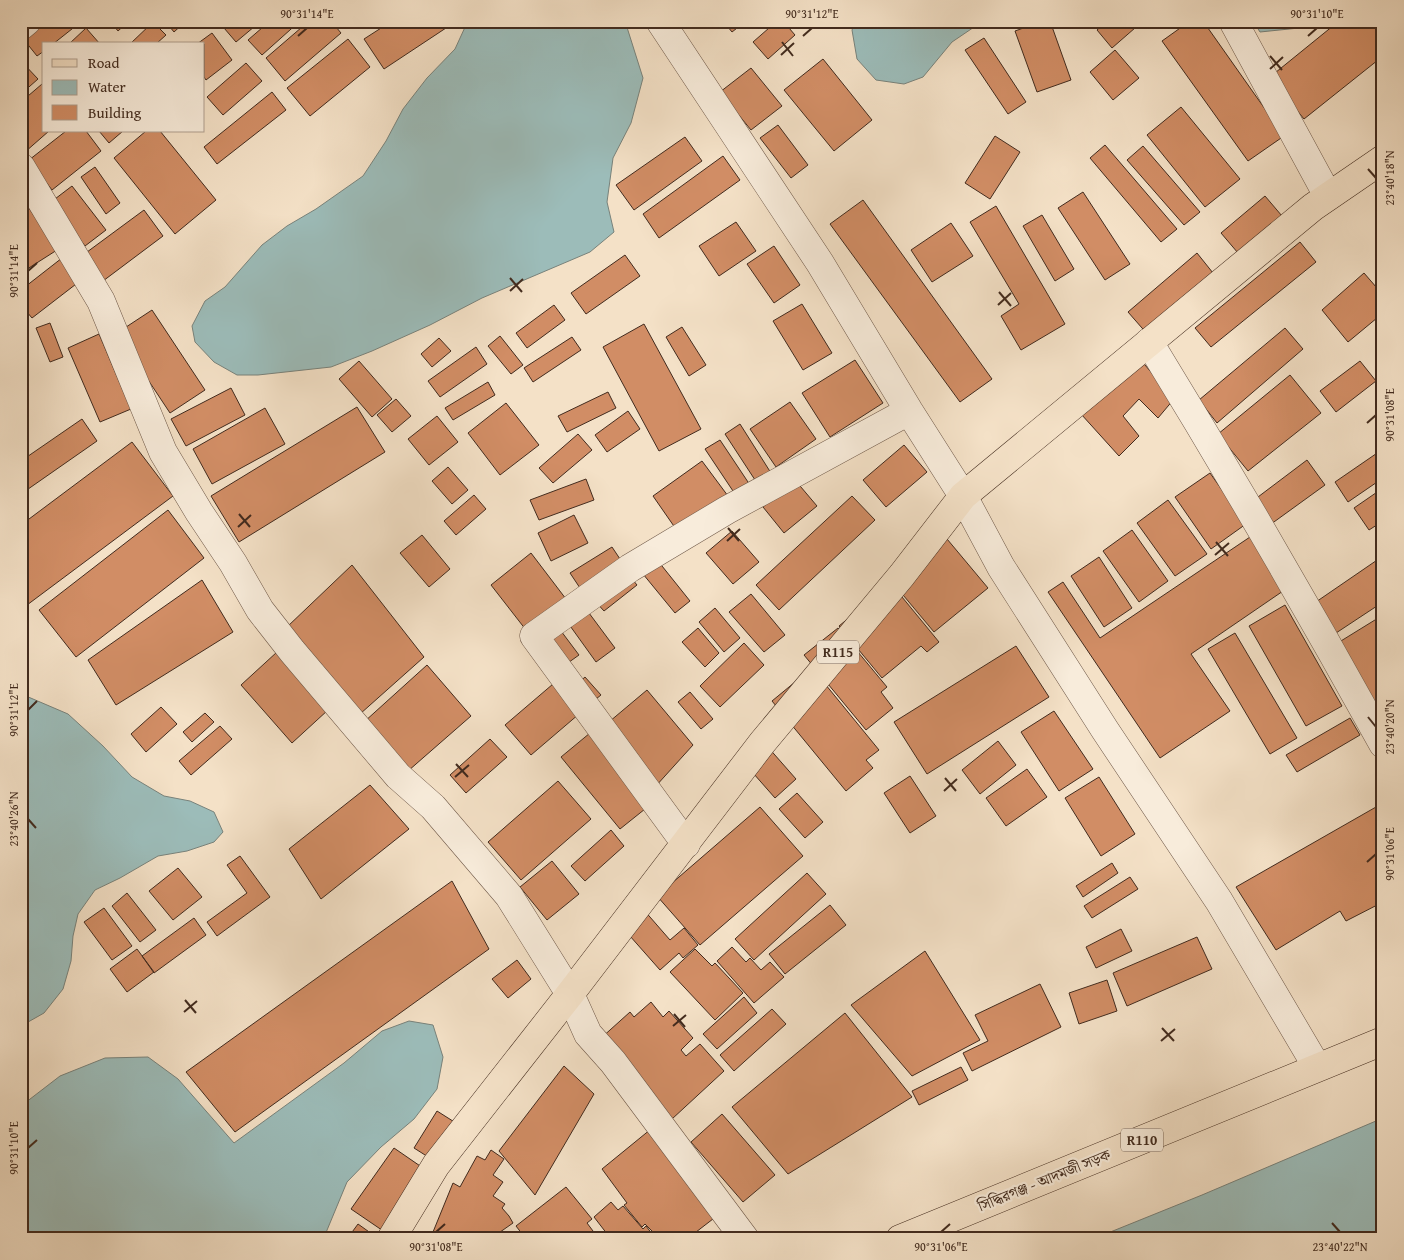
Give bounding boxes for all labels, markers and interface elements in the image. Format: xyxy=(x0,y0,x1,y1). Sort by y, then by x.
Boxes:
text: 90°31'14"E xyxy=(280,5,334,22)
text: 90°31'12"E xyxy=(785,5,839,22)
text: 90°31'10"E xyxy=(1290,5,1344,22)
legend xyxy=(42,42,205,132)
text: Road xyxy=(88,52,119,73)
text: Water xyxy=(88,76,126,97)
text: Building xyxy=(88,102,142,123)
text: 23°40'18"N xyxy=(1381,150,1398,206)
text: 90°31'14"E xyxy=(5,244,22,298)
text: 90°31'08"E xyxy=(1381,388,1398,442)
road number: R115 xyxy=(817,640,859,664)
text: 90°31'12"E xyxy=(5,683,22,737)
text: 23°40'20"N xyxy=(1381,699,1398,755)
text: 23°40'26"N xyxy=(5,791,22,847)
text: 90°31'06"E xyxy=(1381,827,1398,881)
text: 90°31'10"E xyxy=(5,1121,22,1175)
road number: R110 xyxy=(1121,1128,1163,1152)
street label: সিদ্ধিরগঞ্জ - আদমজী সড়ক xyxy=(974,1144,1114,1217)
text: 90°31'08"E xyxy=(409,1238,463,1255)
text: 90°31'06"E xyxy=(914,1238,968,1255)
text: 23°40'22"N xyxy=(1312,1238,1368,1255)

